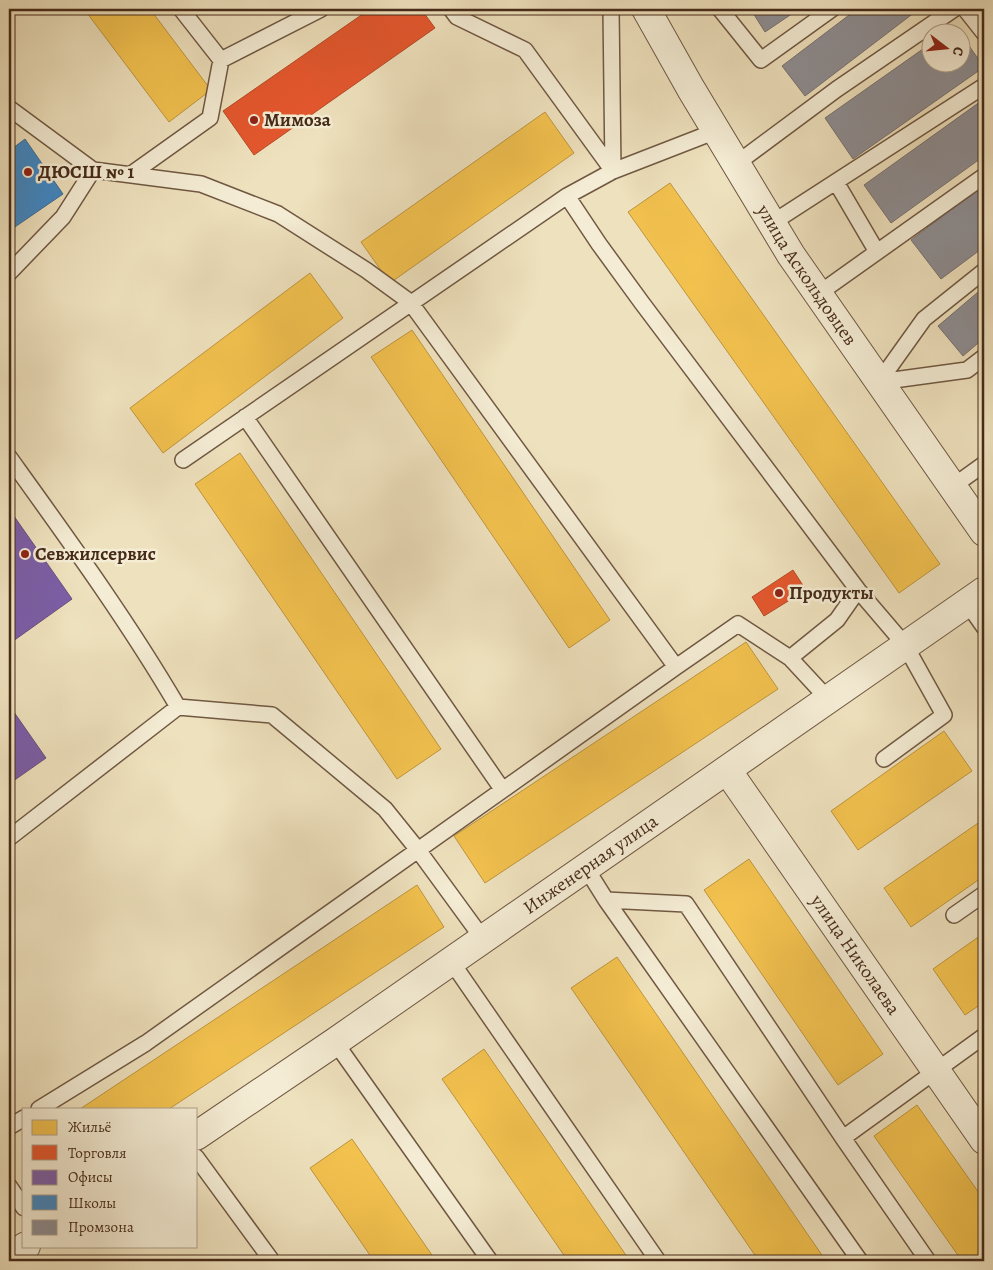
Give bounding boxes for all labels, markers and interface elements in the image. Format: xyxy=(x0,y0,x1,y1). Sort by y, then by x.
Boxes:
north arrow xyxy=(920,22,970,72)
text: С xyxy=(948,45,968,59)
place label: Мимоза xyxy=(264,107,332,133)
marker: Мимоза xyxy=(248,114,260,126)
place label: ДЮСШ № 1 xyxy=(38,159,134,185)
marker: ДЮСШ № 1 xyxy=(22,166,34,178)
street label: улица Аскольдовцев xyxy=(750,199,863,351)
place label: Севжилсервис xyxy=(35,541,156,567)
marker: Севжилсервис xyxy=(19,548,31,560)
place label: Продукты xyxy=(789,580,874,606)
marker: Продукты xyxy=(773,587,785,599)
street label: Инженерная улица xyxy=(518,808,663,920)
street label: улица Николаева xyxy=(804,888,906,1020)
legend xyxy=(22,1108,198,1248)
text: Жильё xyxy=(68,1117,111,1137)
text: Торговля xyxy=(68,1143,126,1163)
text: Офисы xyxy=(68,1167,113,1187)
text: Школы xyxy=(68,1193,116,1213)
text: Промзона xyxy=(68,1217,134,1237)

